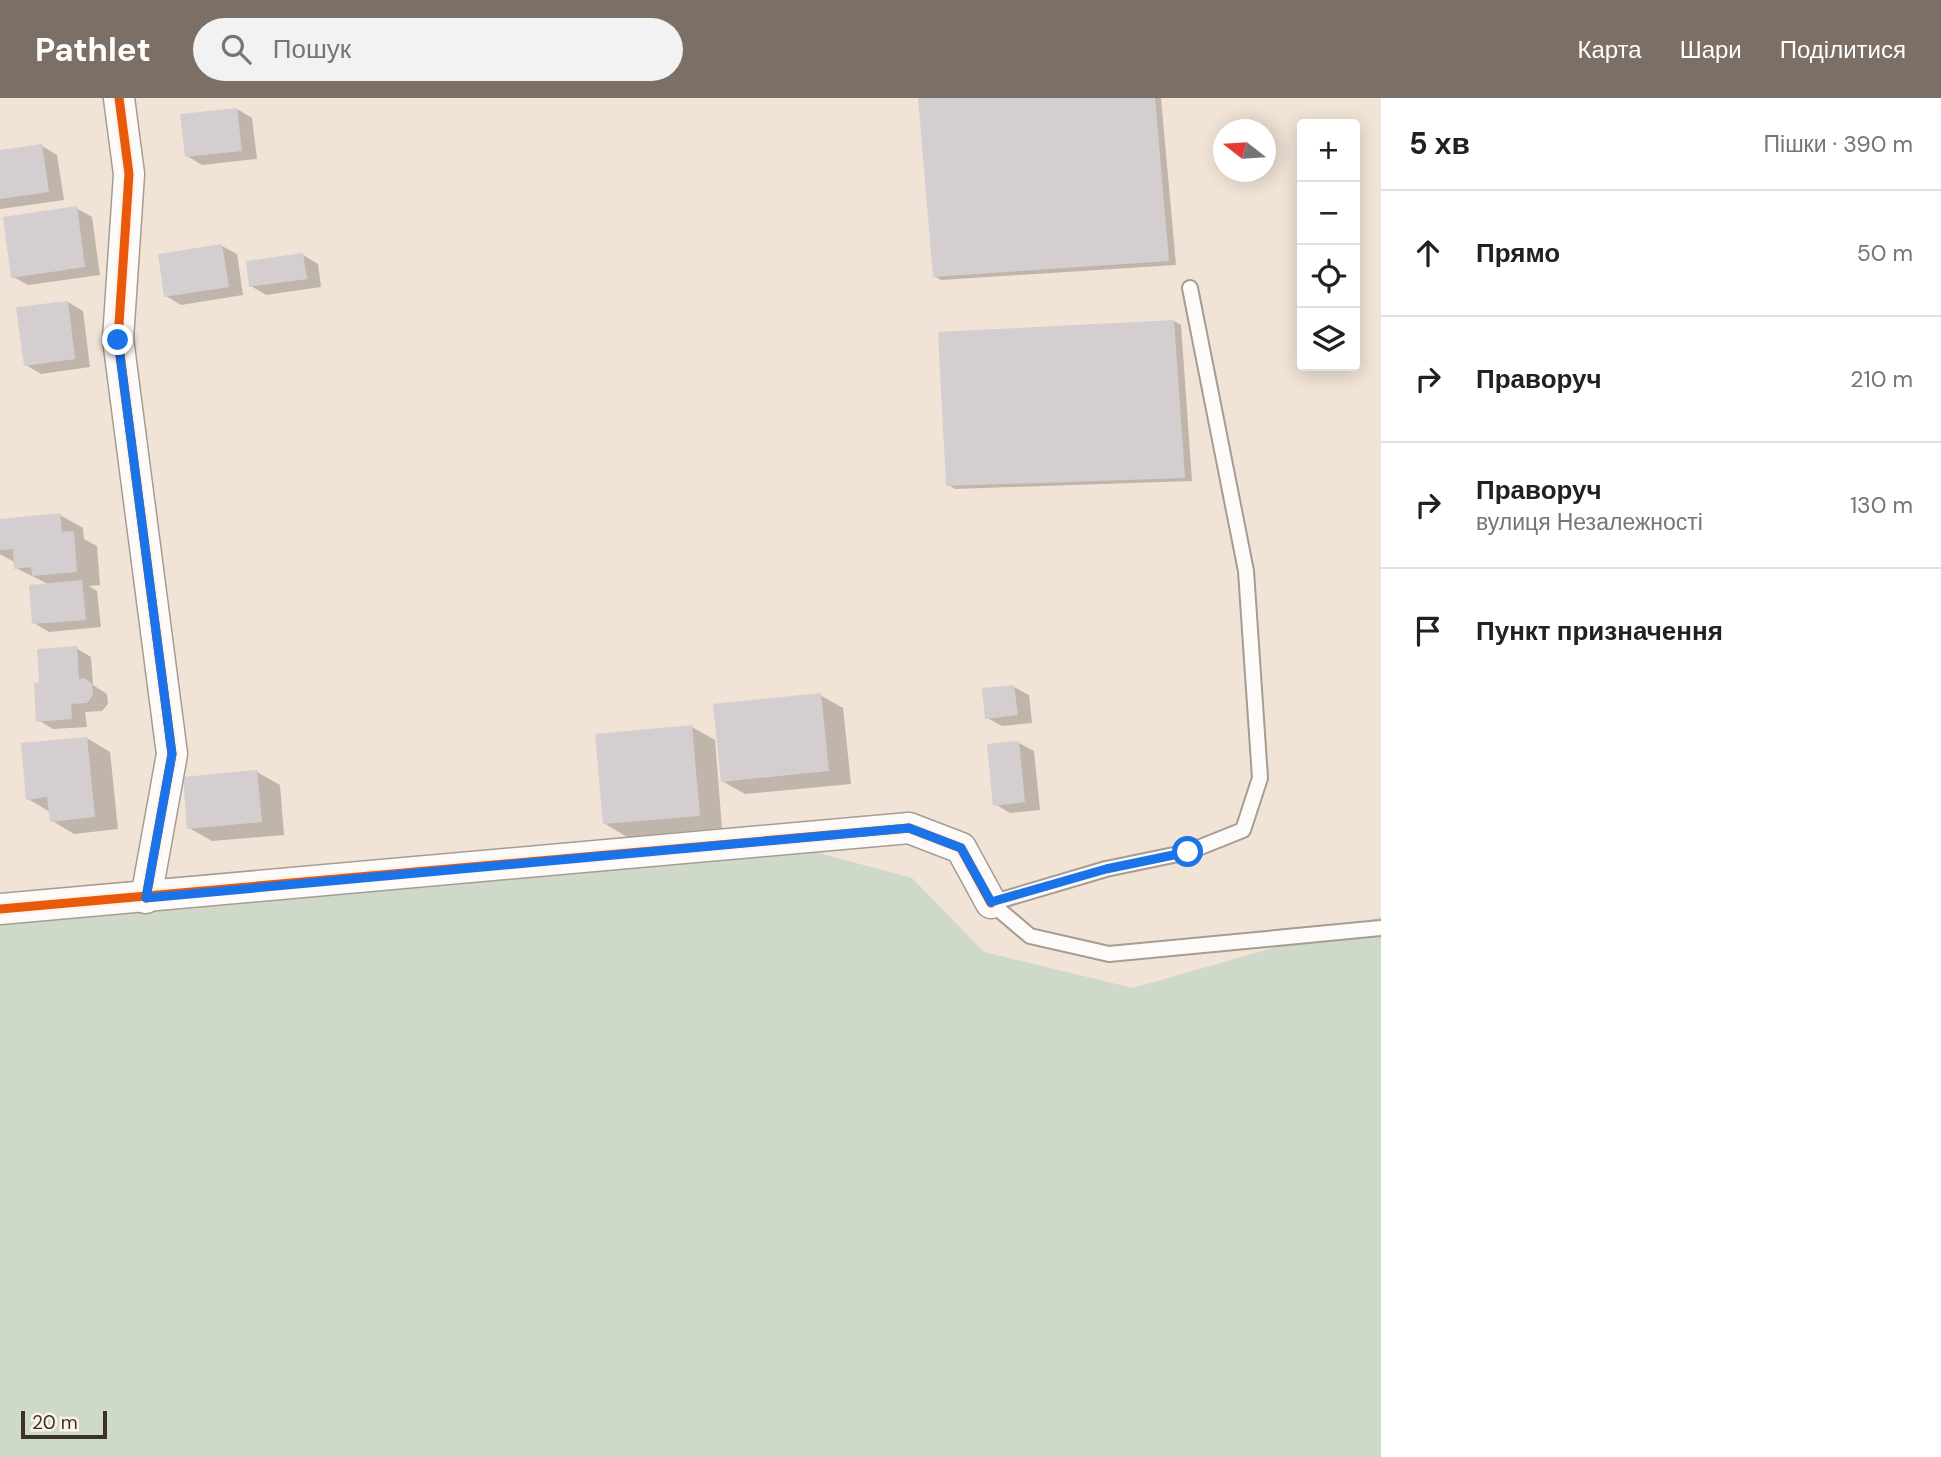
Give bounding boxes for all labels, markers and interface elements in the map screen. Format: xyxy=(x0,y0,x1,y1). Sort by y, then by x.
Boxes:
search box xyxy=(193,18,683,81)
text: Pathlet xyxy=(35,28,151,71)
icon: search xyxy=(217,30,255,68)
text: Пошук xyxy=(273,32,351,66)
text: Карта xyxy=(1577,34,1642,65)
text: Шари xyxy=(1680,34,1742,65)
text: Поділитися xyxy=(1780,34,1906,65)
north arrow xyxy=(1213,119,1276,182)
map controls xyxy=(1297,119,1360,371)
button: + xyxy=(1297,119,1360,182)
text: 5 хв xyxy=(1409,124,1470,163)
text: Пішки · 390 m xyxy=(1763,129,1913,159)
button: − xyxy=(1297,182,1360,245)
icon: ahead xyxy=(1409,234,1447,272)
text: Прямо xyxy=(1476,236,1560,270)
text: 50 m xyxy=(1857,238,1913,268)
button: locate xyxy=(1297,245,1360,308)
button: layers xyxy=(1297,308,1360,371)
route end xyxy=(102,324,133,355)
icon: right xyxy=(1409,360,1447,398)
text: Праворуч xyxy=(1476,362,1602,396)
text: 210 m xyxy=(1850,364,1913,394)
text: Праворуч xyxy=(1476,473,1602,507)
icon: right xyxy=(1409,486,1447,524)
text: 130 m xyxy=(1850,490,1913,520)
text: вулиця Незалежності xyxy=(1476,507,1703,537)
icon: arrive xyxy=(1409,612,1447,650)
text: Пункт призначення xyxy=(1476,614,1723,648)
route start xyxy=(1172,836,1203,867)
scale bar xyxy=(21,1408,107,1440)
text: 20 m xyxy=(32,1410,78,1435)

